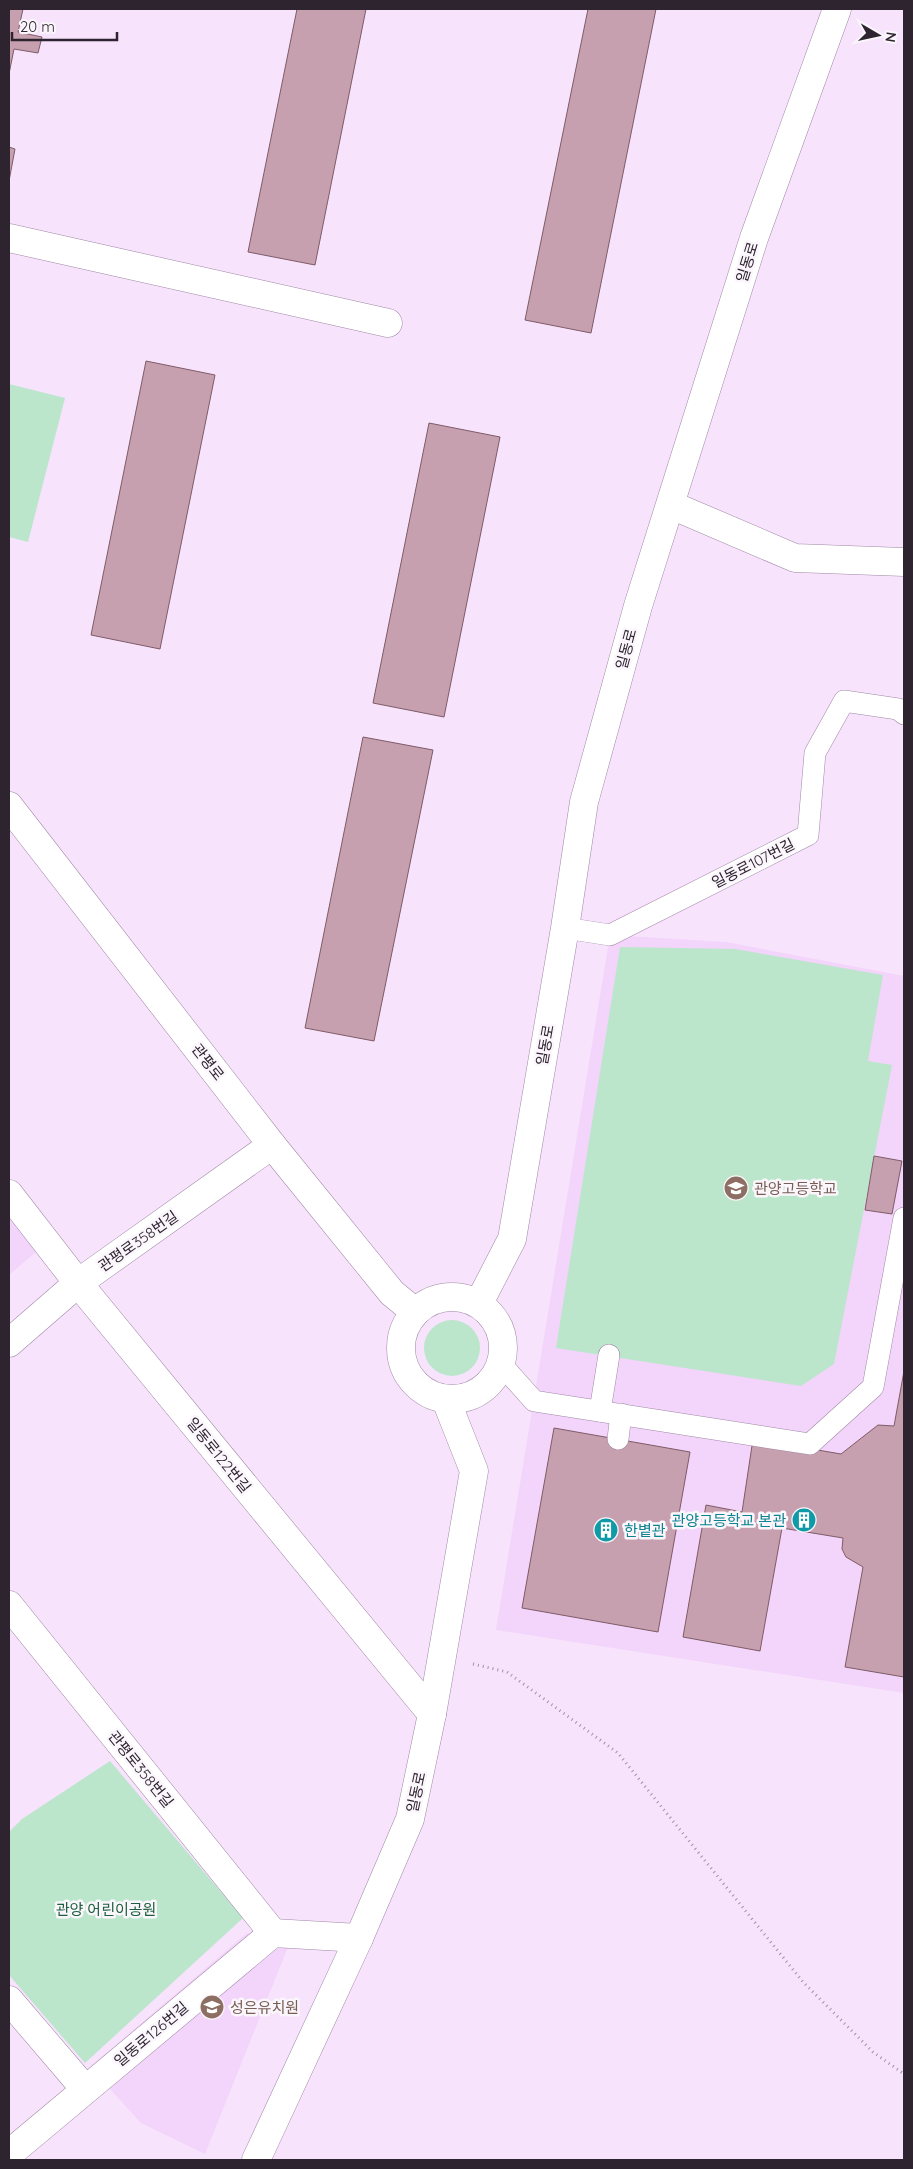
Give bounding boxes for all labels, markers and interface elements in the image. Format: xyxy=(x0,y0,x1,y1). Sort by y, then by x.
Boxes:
scale bar xyxy=(12,10,118,42)
north arrow xyxy=(853,10,903,60)
text: 20 m xyxy=(20,17,55,36)
text: N xyxy=(881,31,901,44)
street label: 일동로 xyxy=(732,239,762,285)
street label: 일동로 xyxy=(611,627,641,671)
street label: 일동로107번길 xyxy=(708,834,798,892)
street label: 일동로 xyxy=(532,1023,558,1067)
street label: 관평로 xyxy=(188,1040,228,1084)
school or university icon: 관양고등학교 xyxy=(723,1175,749,1201)
place label: 관양고등학교 xyxy=(754,1179,837,1198)
street label: 관평로358번길 xyxy=(94,1207,182,1275)
street label: 일동로122번길 xyxy=(183,1414,255,1496)
building icon: 관양고등학교 본관 xyxy=(791,1507,817,1533)
place label: 관양고등학교 본관 xyxy=(672,1511,786,1530)
building icon: 한볕관 xyxy=(593,1517,619,1543)
place label: 한볕관 xyxy=(624,1521,666,1540)
street label: 관평로358번길 xyxy=(104,1727,178,1811)
street label: 일동로 xyxy=(402,1770,430,1814)
park label: 관양 어린이공원 xyxy=(56,1900,156,1919)
school or university icon: 성은유치원 xyxy=(199,1994,225,2020)
street label: 일동로126번길 xyxy=(110,1997,192,2071)
place label: 성은유치원 xyxy=(230,1998,299,2017)

